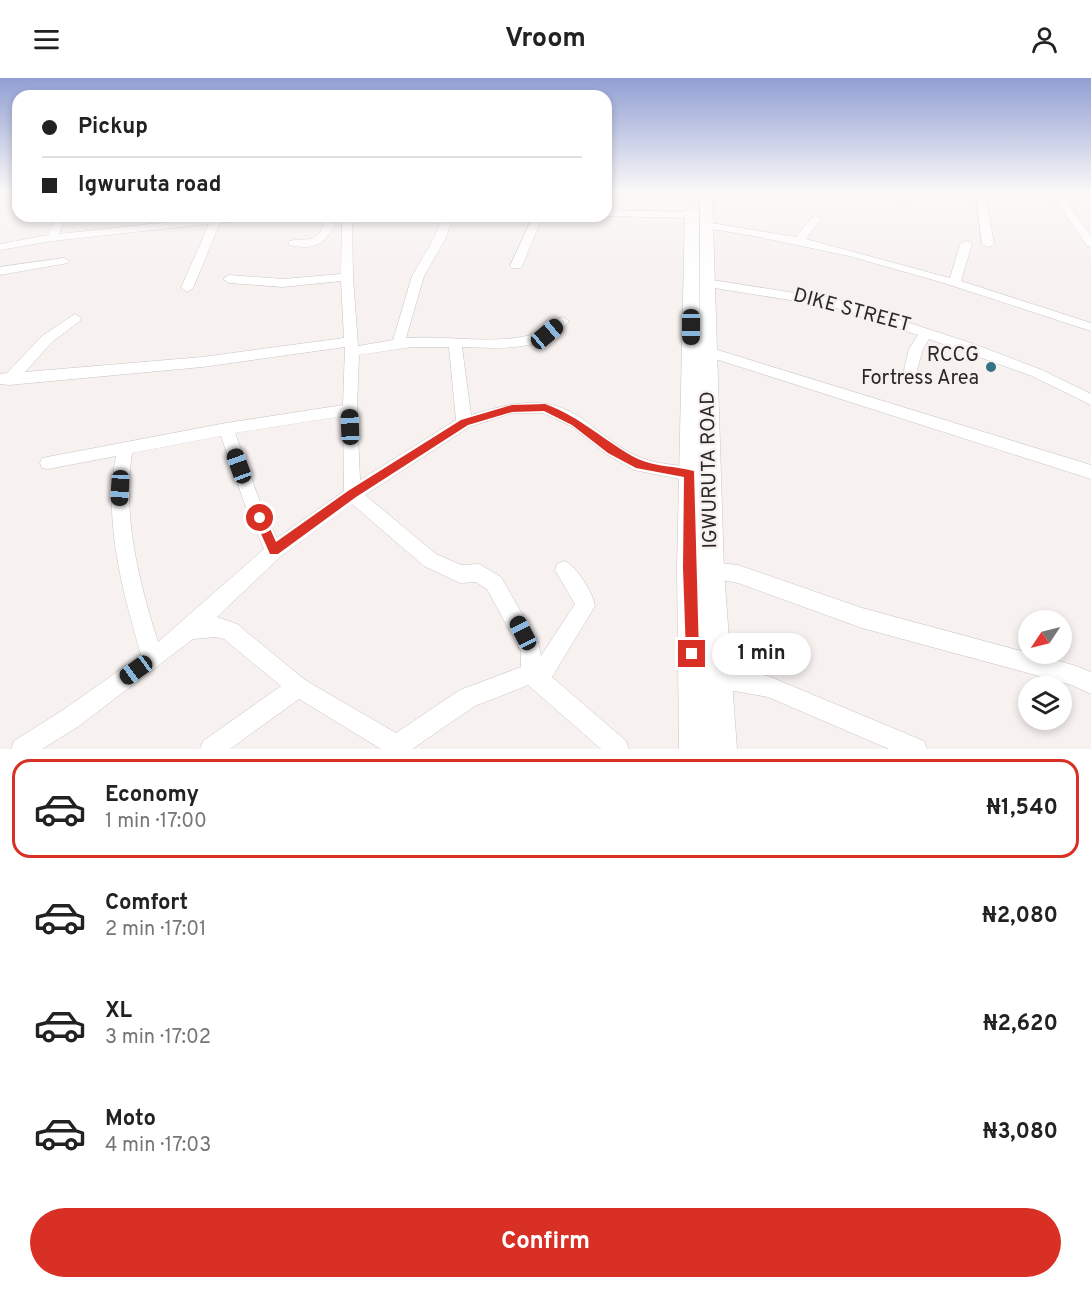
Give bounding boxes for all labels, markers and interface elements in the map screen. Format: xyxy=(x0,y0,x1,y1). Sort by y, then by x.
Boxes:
text: Vroom xyxy=(505,22,586,56)
icon: menu xyxy=(30,23,63,56)
icon: person xyxy=(1028,23,1061,56)
text: Pickup xyxy=(78,114,148,141)
text: Igwuruta road xyxy=(78,172,221,199)
street label: DIKE STREET xyxy=(790,283,914,339)
car xyxy=(682,309,700,345)
car xyxy=(527,316,567,352)
place label: RCCG Fortress Area xyxy=(861,343,979,392)
marker: RCCG Fortress Area xyxy=(984,360,998,374)
street label: IGWURUTA ROAD xyxy=(696,391,724,549)
car xyxy=(340,409,360,445)
car xyxy=(224,446,254,486)
car xyxy=(110,470,130,506)
route start xyxy=(246,504,273,531)
north arrow xyxy=(1018,610,1072,664)
map controls xyxy=(1018,610,1072,730)
car xyxy=(507,613,539,653)
callout: 1 min xyxy=(713,633,812,675)
route end xyxy=(678,640,705,667)
text: 1 min xyxy=(737,641,786,667)
car xyxy=(116,652,156,688)
button: layers xyxy=(1018,676,1072,730)
icon: car xyxy=(33,782,87,836)
text: Economy xyxy=(105,782,199,809)
text: ₦1,540 xyxy=(986,795,1058,822)
text: 1 min · 17:00 xyxy=(105,809,207,835)
icon: car xyxy=(33,890,87,944)
text: Comfort xyxy=(105,890,188,917)
text: ₦2,080 xyxy=(982,903,1058,930)
text: 2 min · 17:01 xyxy=(105,917,206,943)
icon: car xyxy=(33,998,87,1052)
text: XL xyxy=(105,998,132,1025)
text: ₦2,620 xyxy=(983,1011,1058,1038)
text: 3 min · 17:02 xyxy=(105,1025,211,1051)
icon: car xyxy=(33,1106,87,1160)
text: Moto xyxy=(105,1106,156,1133)
text: ₦3,080 xyxy=(983,1119,1058,1146)
text: 4 min · 17:03 xyxy=(105,1133,211,1159)
button: Confirm xyxy=(30,1208,1061,1277)

